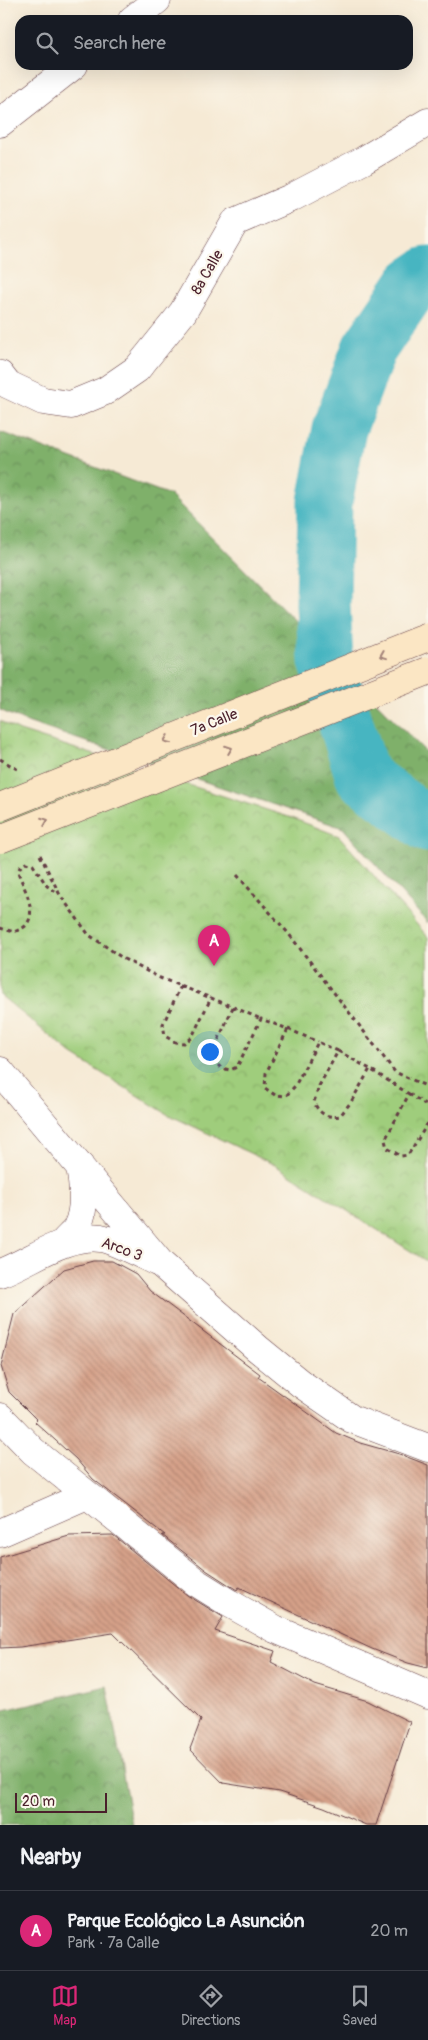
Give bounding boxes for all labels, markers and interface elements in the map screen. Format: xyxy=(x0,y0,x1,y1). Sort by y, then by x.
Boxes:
search box xyxy=(15,15,413,70)
icon: search xyxy=(33,29,61,57)
text: Search here xyxy=(73,31,166,55)
street label: 8a Calle xyxy=(187,246,228,298)
one-way arrow xyxy=(379,648,388,659)
street label: 7a Calle xyxy=(188,704,241,740)
one-way arrow xyxy=(163,735,171,745)
one-way arrow xyxy=(224,745,233,755)
one-way arrow xyxy=(41,817,49,827)
pin: A xyxy=(198,925,230,966)
your location xyxy=(197,1039,223,1065)
street label: Arco 3 xyxy=(99,1233,145,1266)
scale bar xyxy=(15,1790,108,1813)
text: 20 m xyxy=(22,1793,55,1810)
text: Nearby xyxy=(20,1844,81,1871)
text: Parque Ecológico La Asunción xyxy=(67,1909,304,1933)
text: A xyxy=(31,1921,41,1941)
text: 20 m xyxy=(370,1921,408,1941)
text: Park · 7a Calle xyxy=(67,1933,159,1953)
tab: Map xyxy=(51,1982,79,2029)
tab: Directions xyxy=(181,1982,240,2029)
tab: Saved xyxy=(342,1982,377,2029)

